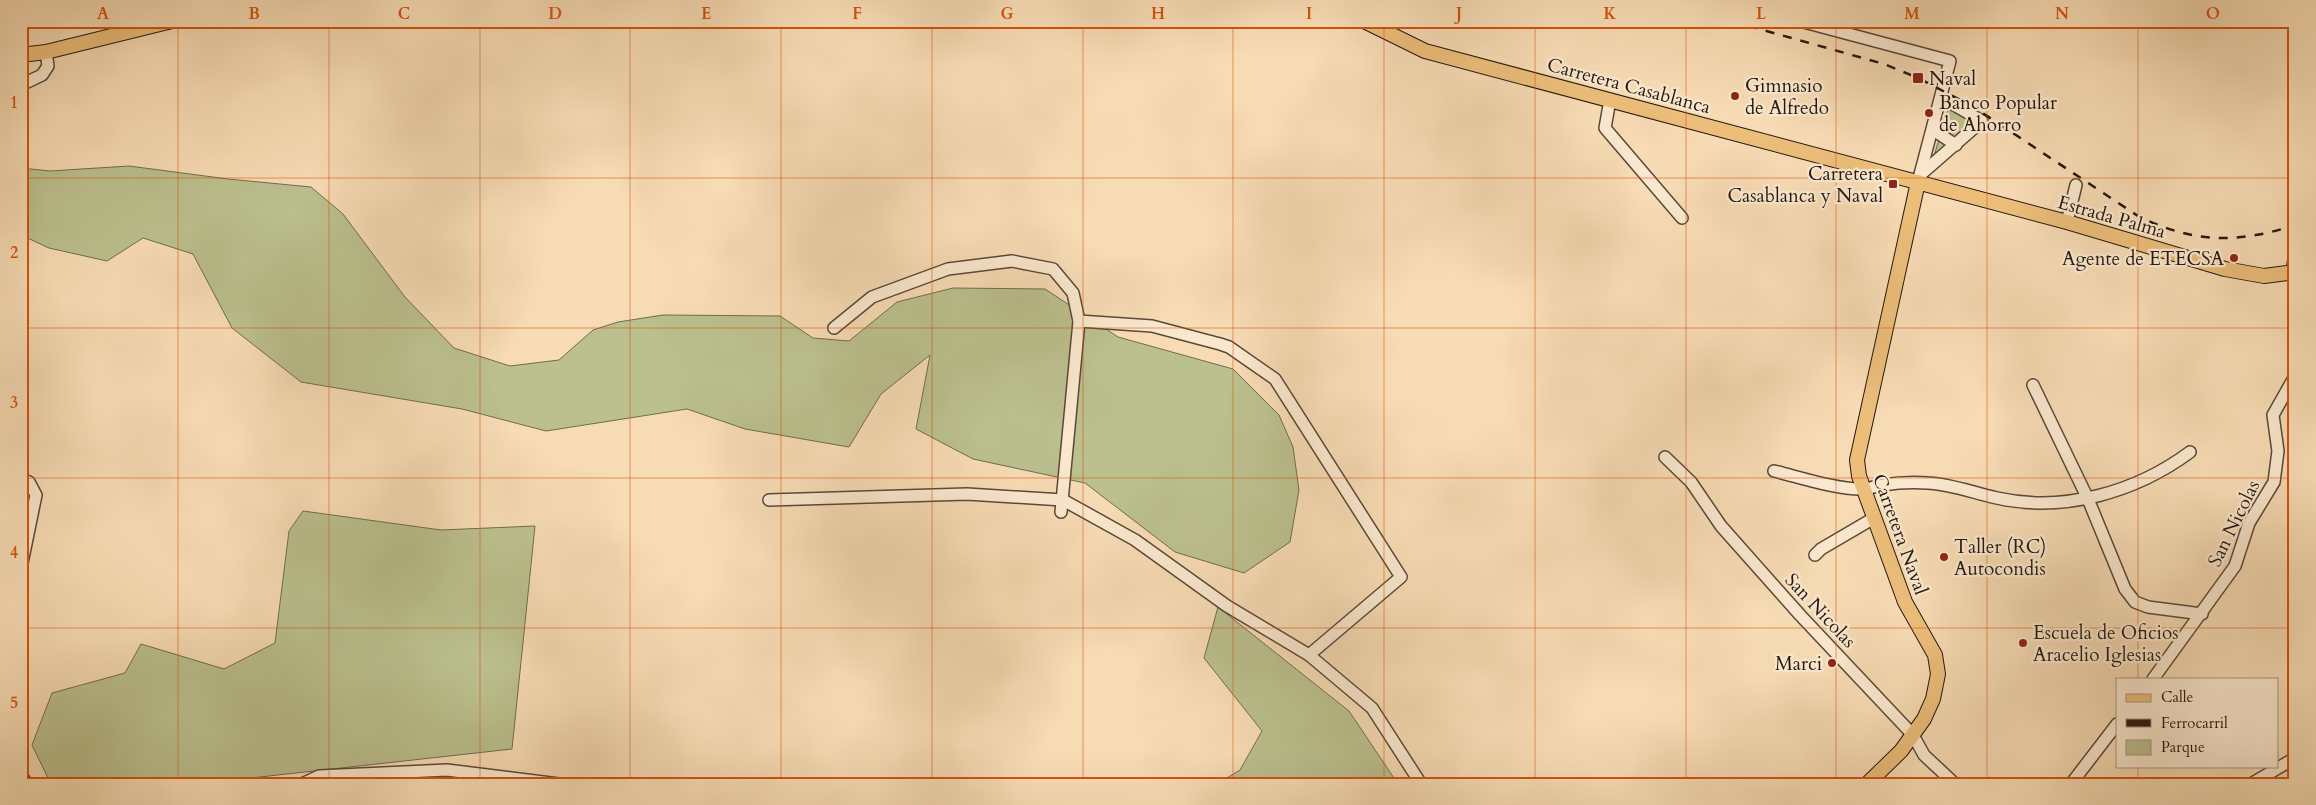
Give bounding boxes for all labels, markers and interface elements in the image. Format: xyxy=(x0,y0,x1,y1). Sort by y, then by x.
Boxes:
text: A xyxy=(97,3,109,25)
text: B xyxy=(248,3,260,25)
text: C xyxy=(398,3,410,25)
text: D xyxy=(548,3,562,25)
text: E xyxy=(701,3,711,25)
text: F xyxy=(852,3,862,25)
text: G xyxy=(1000,3,1014,25)
text: H xyxy=(1151,3,1165,25)
text: I xyxy=(1306,3,1312,25)
text: J xyxy=(1454,3,1462,25)
text: K xyxy=(1604,3,1617,25)
text: L xyxy=(1756,3,1767,25)
text: M xyxy=(1904,3,1920,25)
text: N xyxy=(2055,3,2069,25)
text: O xyxy=(2206,3,2220,25)
street label: Carretera Casablanca xyxy=(1544,52,1713,120)
place label: Naval xyxy=(1929,66,1976,92)
marker: Naval xyxy=(1911,71,1925,85)
place label: Gimnasio de Alfredo xyxy=(1745,73,1829,121)
marker: Gimnasio de Alfredo xyxy=(1729,90,1741,102)
place label: Banco Popular de Ahorro xyxy=(1939,90,2057,138)
text: 1 xyxy=(10,92,18,114)
marker: Banco Popular de Ahorro xyxy=(1923,107,1935,119)
place label: Carretera Casablanca y Naval xyxy=(1727,161,1883,209)
marker: Carretera Casablanca y Naval xyxy=(1887,178,1899,190)
street label: Estrada Palma xyxy=(2055,189,2169,245)
text: 2 xyxy=(10,242,18,264)
place label: Agente de ETECSA xyxy=(2062,246,2224,272)
marker: Agente de ETECSA xyxy=(2228,252,2240,264)
text: 3 xyxy=(10,392,18,414)
street label: Carretera Naval xyxy=(1866,470,1934,599)
street label: San Nicolas xyxy=(2202,476,2266,571)
place label: Taller (RC) Autocondis xyxy=(1954,534,2046,582)
text: 4 xyxy=(10,542,18,564)
marker: Taller (RC) Autocondis xyxy=(1938,551,1950,563)
street label: San Nicolas xyxy=(1779,568,1862,654)
place label: Escuela de Oficios Aracelio Iglesias xyxy=(2033,620,2179,668)
marker: Escuela de Oficios Aracelio Iglesias xyxy=(2017,637,2029,649)
place label: Marci xyxy=(1775,651,1822,677)
marker: Marci xyxy=(1826,657,1838,669)
legend xyxy=(2116,678,2278,768)
text: Calle xyxy=(2161,687,2194,707)
text: 5 xyxy=(10,692,18,714)
text: Ferrocarril xyxy=(2161,713,2228,733)
text: Parque xyxy=(2161,737,2205,757)

